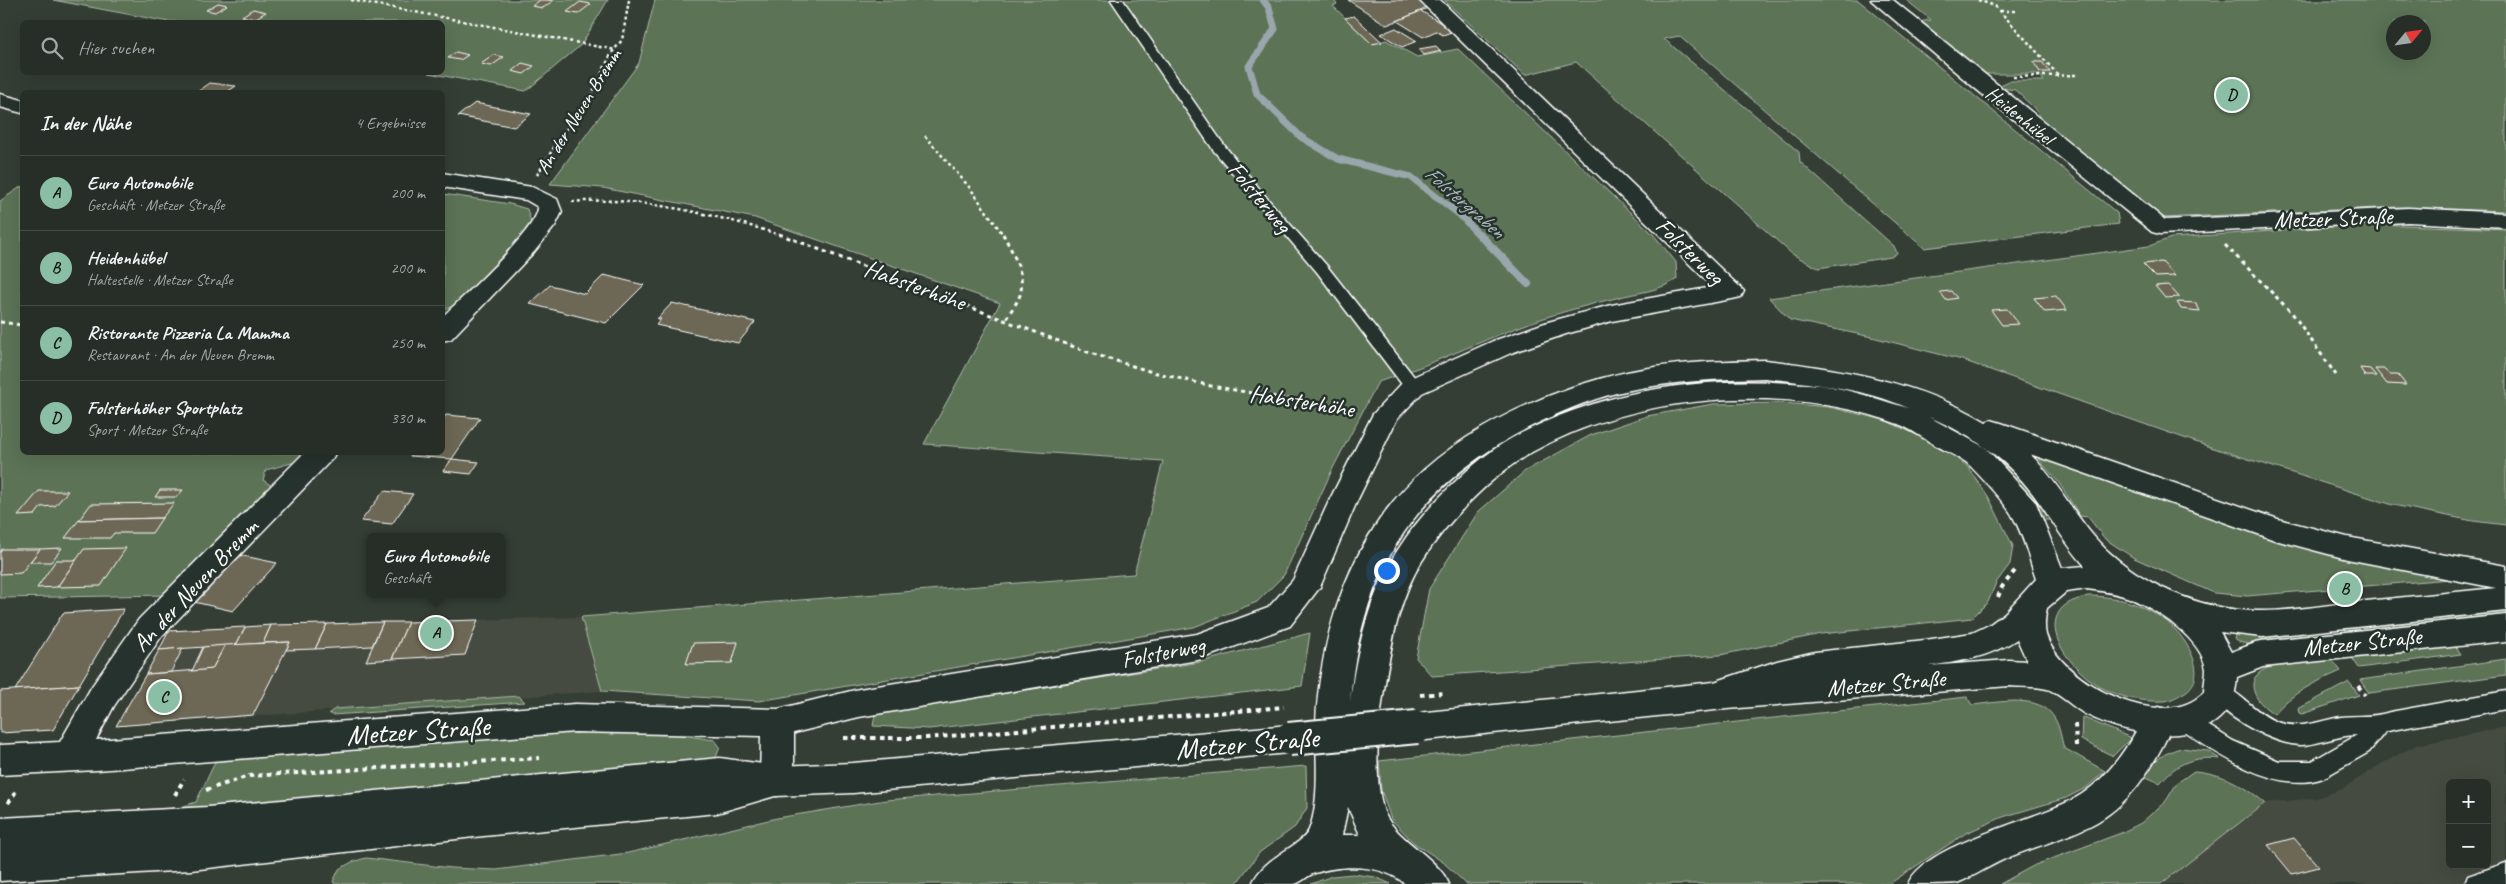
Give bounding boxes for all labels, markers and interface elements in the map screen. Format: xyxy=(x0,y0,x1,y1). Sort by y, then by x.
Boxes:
north arrow xyxy=(2386,15,2431,60)
search box xyxy=(20,20,445,75)
icon: search xyxy=(38,34,66,62)
text: Hier suchen xyxy=(78,36,154,60)
street label: An der Neuen Bremm xyxy=(530,43,628,178)
pin: D xyxy=(2216,76,2248,114)
street label: Heidenhübel xyxy=(1981,81,2061,153)
text: In der Nähe xyxy=(40,110,130,136)
text: 4 Ergebnisse xyxy=(356,113,425,133)
street label: Folsterweg xyxy=(1221,155,1300,240)
water label: Folstergraben xyxy=(1420,160,1512,245)
text: Euro Automobile xyxy=(87,171,192,195)
text: A xyxy=(52,183,60,203)
text: 200 m xyxy=(391,183,425,203)
text: Geschäft · Metzer Straße xyxy=(87,195,225,215)
street label: Metzer Straße xyxy=(2273,201,2395,235)
street label: Folsterweg xyxy=(1649,211,1732,292)
text: Heidenhübel xyxy=(87,246,165,270)
street label: Habsterhöhe xyxy=(860,253,972,318)
text: B xyxy=(52,258,60,278)
text: 200 m xyxy=(391,258,425,278)
text: Haltestelle · Metzer Straße xyxy=(87,270,233,290)
text: Ristorante Pizzeria La Mamma xyxy=(87,321,289,345)
text: C xyxy=(52,333,60,353)
text: 250 m xyxy=(391,333,425,353)
text: Restaurant · An der Neuen Bremm xyxy=(87,345,274,365)
street label: Habsterhöhe xyxy=(1248,378,1359,424)
text: Folsterhöher Sportplatz xyxy=(87,396,242,420)
text: D xyxy=(51,408,61,428)
text: 330 m xyxy=(391,408,425,428)
text: Sport · Metzer Straße xyxy=(87,420,207,440)
street label: An der Neuen Bremm xyxy=(126,510,266,658)
popup xyxy=(366,533,506,598)
text: Euro Automobile xyxy=(384,544,488,568)
your location xyxy=(1374,558,1400,584)
text: Geschäft xyxy=(384,568,431,588)
pin: B xyxy=(2329,570,2361,608)
pin: A xyxy=(420,614,452,652)
street label: Metzer Straße xyxy=(2301,621,2425,663)
street label: Folsterweg xyxy=(1119,629,1209,675)
street label: Metzer Straße xyxy=(1826,663,1949,703)
pin: C xyxy=(148,678,180,716)
street label: Metzer Straße xyxy=(345,707,493,754)
street label: Metzer Straße xyxy=(1174,719,1323,768)
map controls xyxy=(2446,779,2491,869)
button: + xyxy=(2446,779,2491,824)
button: − xyxy=(2446,824,2491,869)

